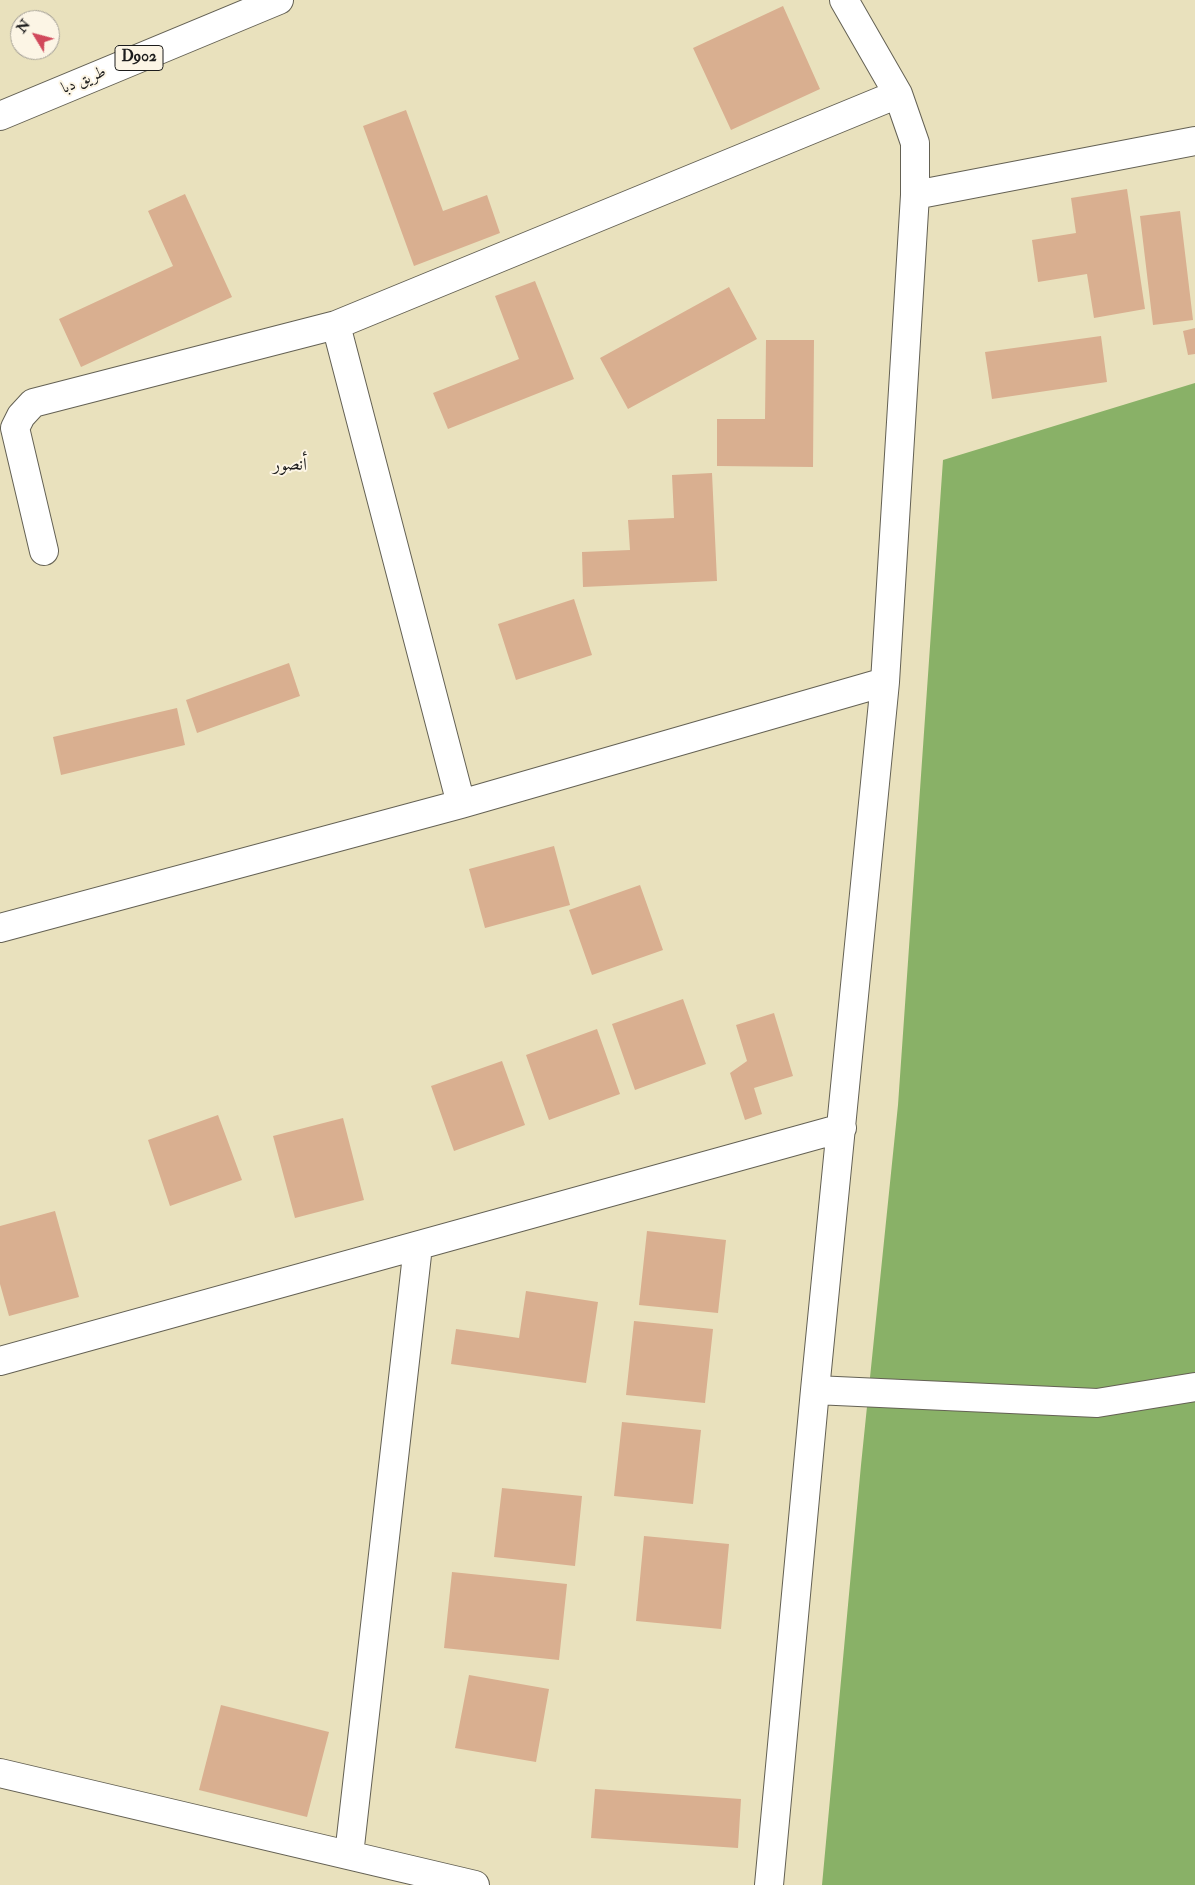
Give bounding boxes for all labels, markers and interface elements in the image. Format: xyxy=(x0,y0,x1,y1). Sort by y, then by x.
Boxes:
north arrow xyxy=(10,10,60,60)
text: N xyxy=(13,16,34,36)
road number: D902 xyxy=(115,46,163,70)
street label: طريق دبا xyxy=(59,63,109,99)
district label: أنصور xyxy=(273,455,307,477)

